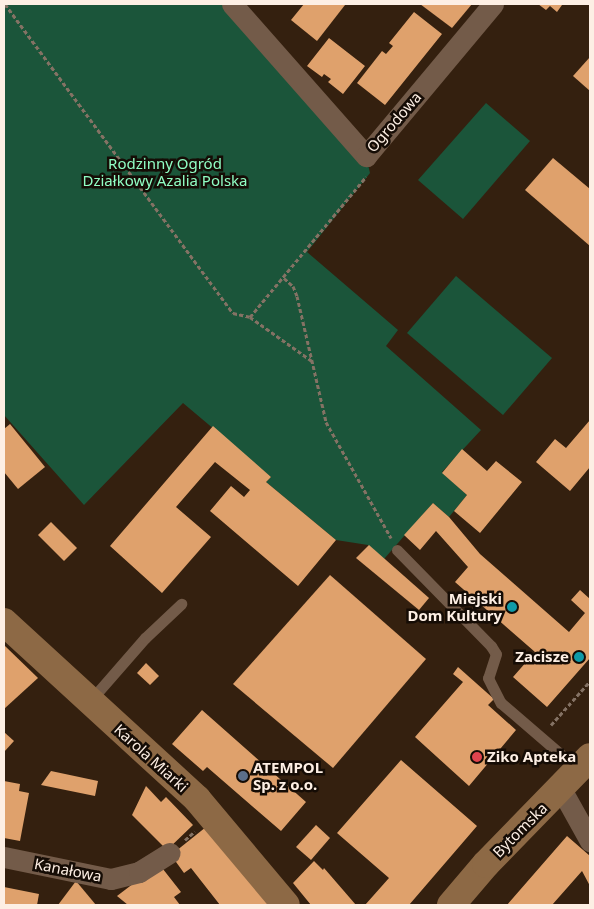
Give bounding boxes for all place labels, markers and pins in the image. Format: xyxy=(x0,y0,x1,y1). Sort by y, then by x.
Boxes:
place label: Miejski Dom Kultury xyxy=(407,589,502,624)
marker: Miejski Dom Kultury xyxy=(506,601,518,613)
place label: Zacisze xyxy=(515,648,569,666)
marker: Zacisze xyxy=(573,651,585,663)
place label: Ziko Apteka xyxy=(487,748,576,766)
marker: Ziko Apteka xyxy=(471,751,483,763)
place label: ATEMPOL Sp. z o.o. xyxy=(253,758,323,793)
marker: ATEMPOL Sp. z o.o. xyxy=(237,770,249,782)

